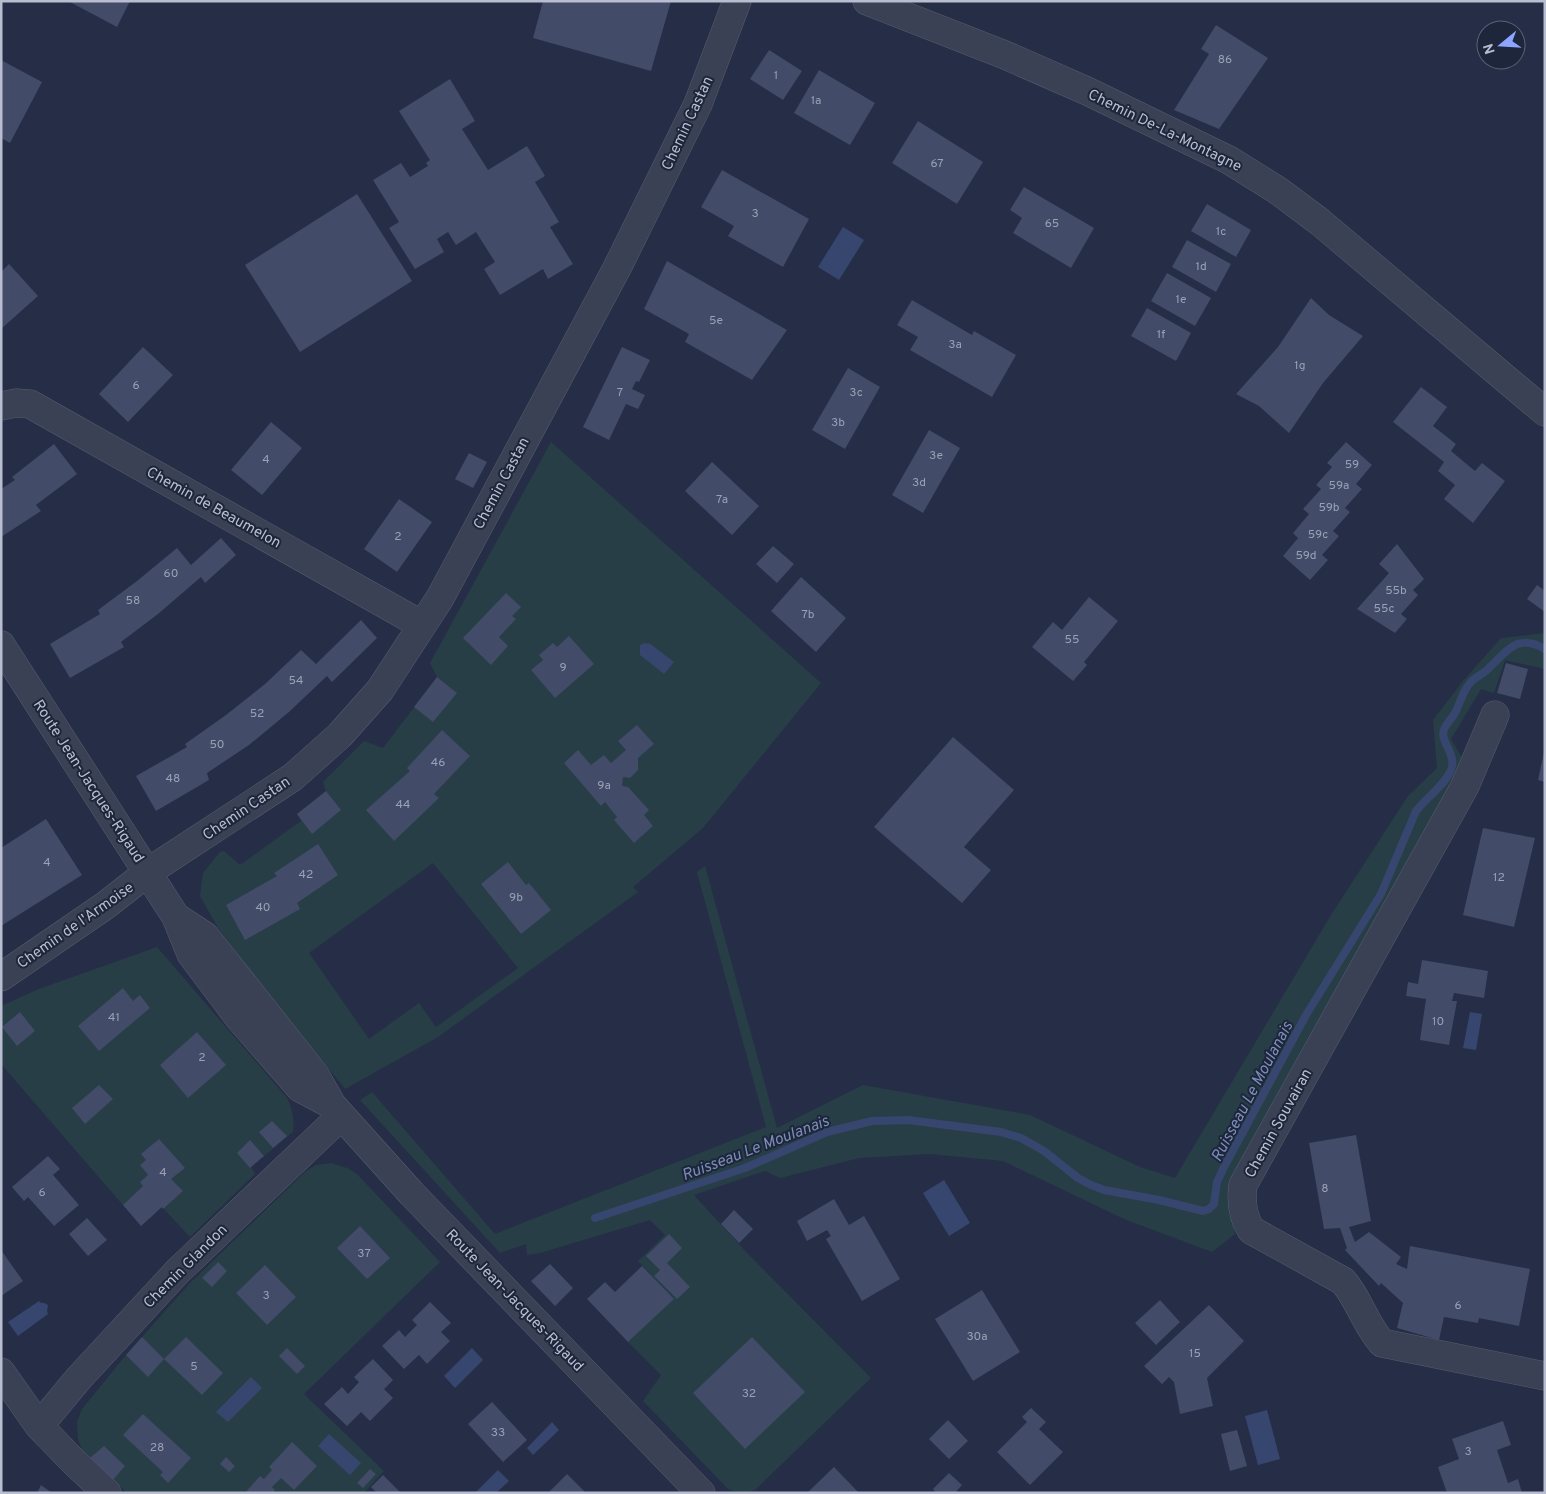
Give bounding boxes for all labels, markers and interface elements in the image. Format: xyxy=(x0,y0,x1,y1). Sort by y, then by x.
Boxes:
north arrow xyxy=(1476,20,1526,70)
text: N xyxy=(1480,41,1500,56)
house number: 86 xyxy=(1218,52,1232,68)
house number: 1 xyxy=(774,68,778,84)
street label: Chemin Castan xyxy=(658,74,718,174)
street label: Chemin De-La-Montagne xyxy=(1084,86,1244,177)
house number: 1a xyxy=(811,93,821,109)
house number: 67 xyxy=(930,156,944,172)
house number: 3 xyxy=(751,206,759,222)
house number: 65 xyxy=(1045,216,1059,232)
house number: 1c xyxy=(1216,224,1226,240)
house number: 1d xyxy=(1195,259,1207,275)
house number: 1e xyxy=(1176,292,1186,308)
house number: 5e xyxy=(709,313,723,329)
house number: 1f xyxy=(1157,327,1165,343)
house number: 3a xyxy=(948,337,962,353)
house number: 1g xyxy=(1294,358,1306,374)
house number: 6 xyxy=(132,378,140,394)
house number: 7 xyxy=(617,385,623,401)
house number: 3c xyxy=(849,385,863,401)
house number: 3b xyxy=(831,415,845,431)
street label: Chemin Castan xyxy=(470,434,535,533)
house number: 3e xyxy=(929,448,943,464)
house number: 4 xyxy=(262,452,270,468)
house number: 59 xyxy=(1345,457,1359,473)
street label: Chemin de Beaumelon xyxy=(143,463,284,553)
house number: 3d xyxy=(912,475,926,491)
house number: 59a xyxy=(1329,478,1349,494)
house number: 7a xyxy=(716,492,728,508)
house number: 59b xyxy=(1318,500,1340,516)
house number: 59c xyxy=(1308,527,1328,543)
house number: 2 xyxy=(394,529,402,545)
house number: 59d xyxy=(1295,548,1317,564)
house number: 60 xyxy=(164,566,178,582)
house number: 55b xyxy=(1385,583,1407,599)
house number: 58 xyxy=(126,593,140,609)
house number: 55c xyxy=(1374,601,1394,617)
house number: 7b xyxy=(801,607,815,623)
house number: 55 xyxy=(1065,632,1079,648)
house number: 9 xyxy=(559,660,567,676)
house number: 54 xyxy=(288,673,304,689)
street label: Route Jean-Jacques-Rigaud xyxy=(28,697,148,867)
house number: 52 xyxy=(250,706,264,722)
house number: 50 xyxy=(209,737,225,753)
house number: 46 xyxy=(431,755,445,771)
house number: 48 xyxy=(166,771,180,787)
street label: Chemin Castan xyxy=(199,773,294,846)
house number: 9a xyxy=(597,778,611,794)
house number: 44 xyxy=(396,797,410,813)
house number: 4 xyxy=(43,855,51,871)
house number: 42 xyxy=(299,867,313,883)
house number: 12 xyxy=(1493,870,1505,886)
street label: Chemin de l'Armoise xyxy=(14,879,138,974)
house number: 9b xyxy=(509,890,523,906)
house number: 40 xyxy=(255,900,271,916)
house number: 41 xyxy=(108,1010,120,1026)
house number: 10 xyxy=(1432,1014,1444,1030)
water label: Ruisseau Le Moulanais xyxy=(1207,1018,1299,1166)
house number: 2 xyxy=(198,1050,206,1066)
street label: Chemin Souvairan xyxy=(1241,1066,1317,1182)
water label: Ruisseau Le Moulanais xyxy=(679,1111,833,1186)
house number: 4 xyxy=(159,1165,167,1181)
house number: 8 xyxy=(1321,1181,1329,1197)
house number: 6 xyxy=(38,1185,46,1201)
street label: Chemin Glandon xyxy=(140,1221,232,1313)
street label: Route Jean-Jacques-Rigaud xyxy=(441,1226,587,1376)
house number: 37 xyxy=(357,1246,371,1262)
house number: 3 xyxy=(262,1288,270,1304)
house number: 6 xyxy=(1454,1298,1462,1314)
house number: 30a xyxy=(966,1329,988,1345)
house number: 15 xyxy=(1189,1346,1201,1362)
house number: 5 xyxy=(190,1359,198,1375)
house number: 32 xyxy=(742,1386,756,1402)
house number: 33 xyxy=(491,1425,505,1441)
house number: 28 xyxy=(150,1440,164,1456)
house number: 3 xyxy=(1464,1444,1472,1460)

